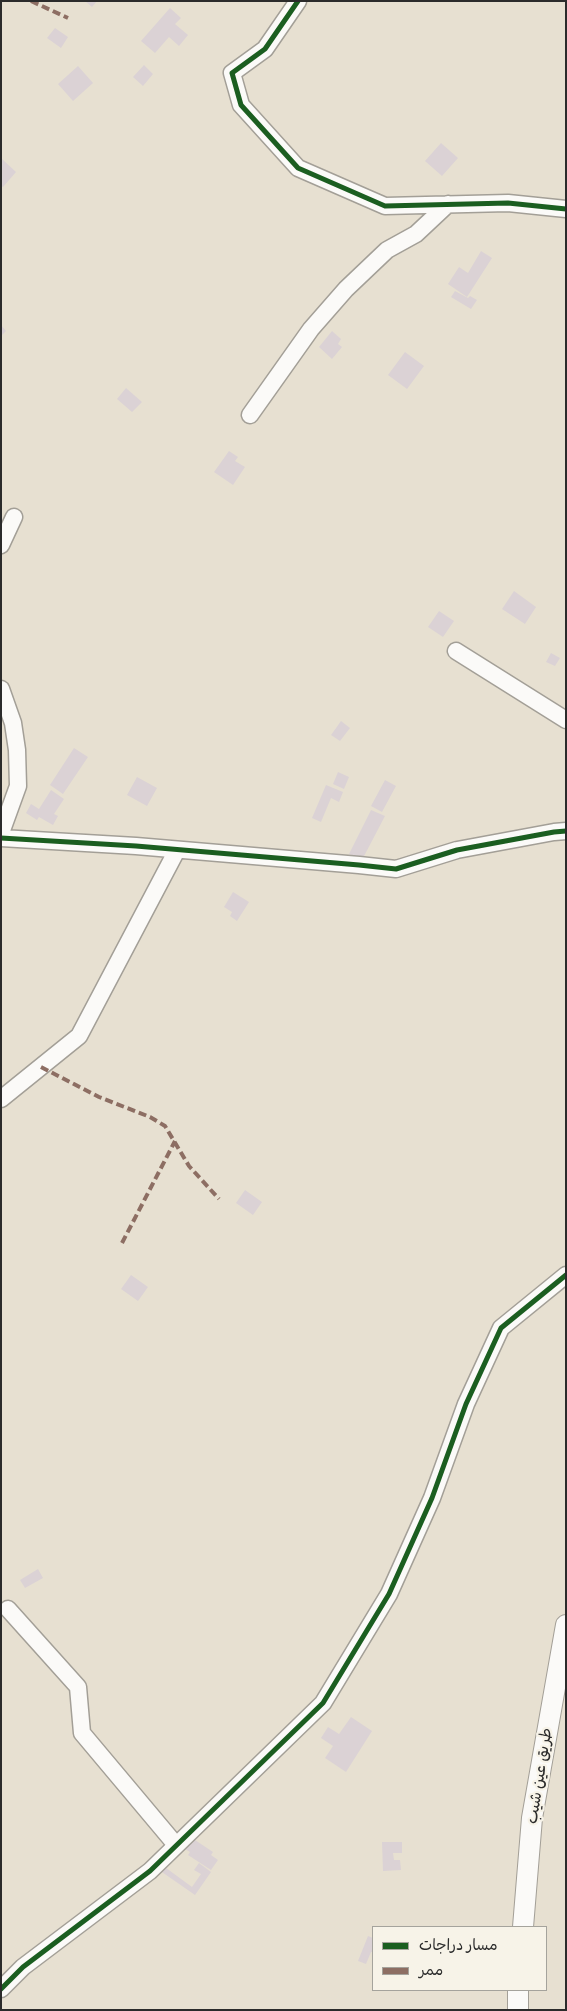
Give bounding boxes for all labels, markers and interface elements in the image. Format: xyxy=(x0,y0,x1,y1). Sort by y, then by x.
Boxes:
street label: طريق عين شيب xyxy=(523,1727,557,1825)
legend xyxy=(372,1926,547,1991)
text: مسار دراجات xyxy=(419,1936,498,1954)
text: ممر xyxy=(419,1961,443,1979)

